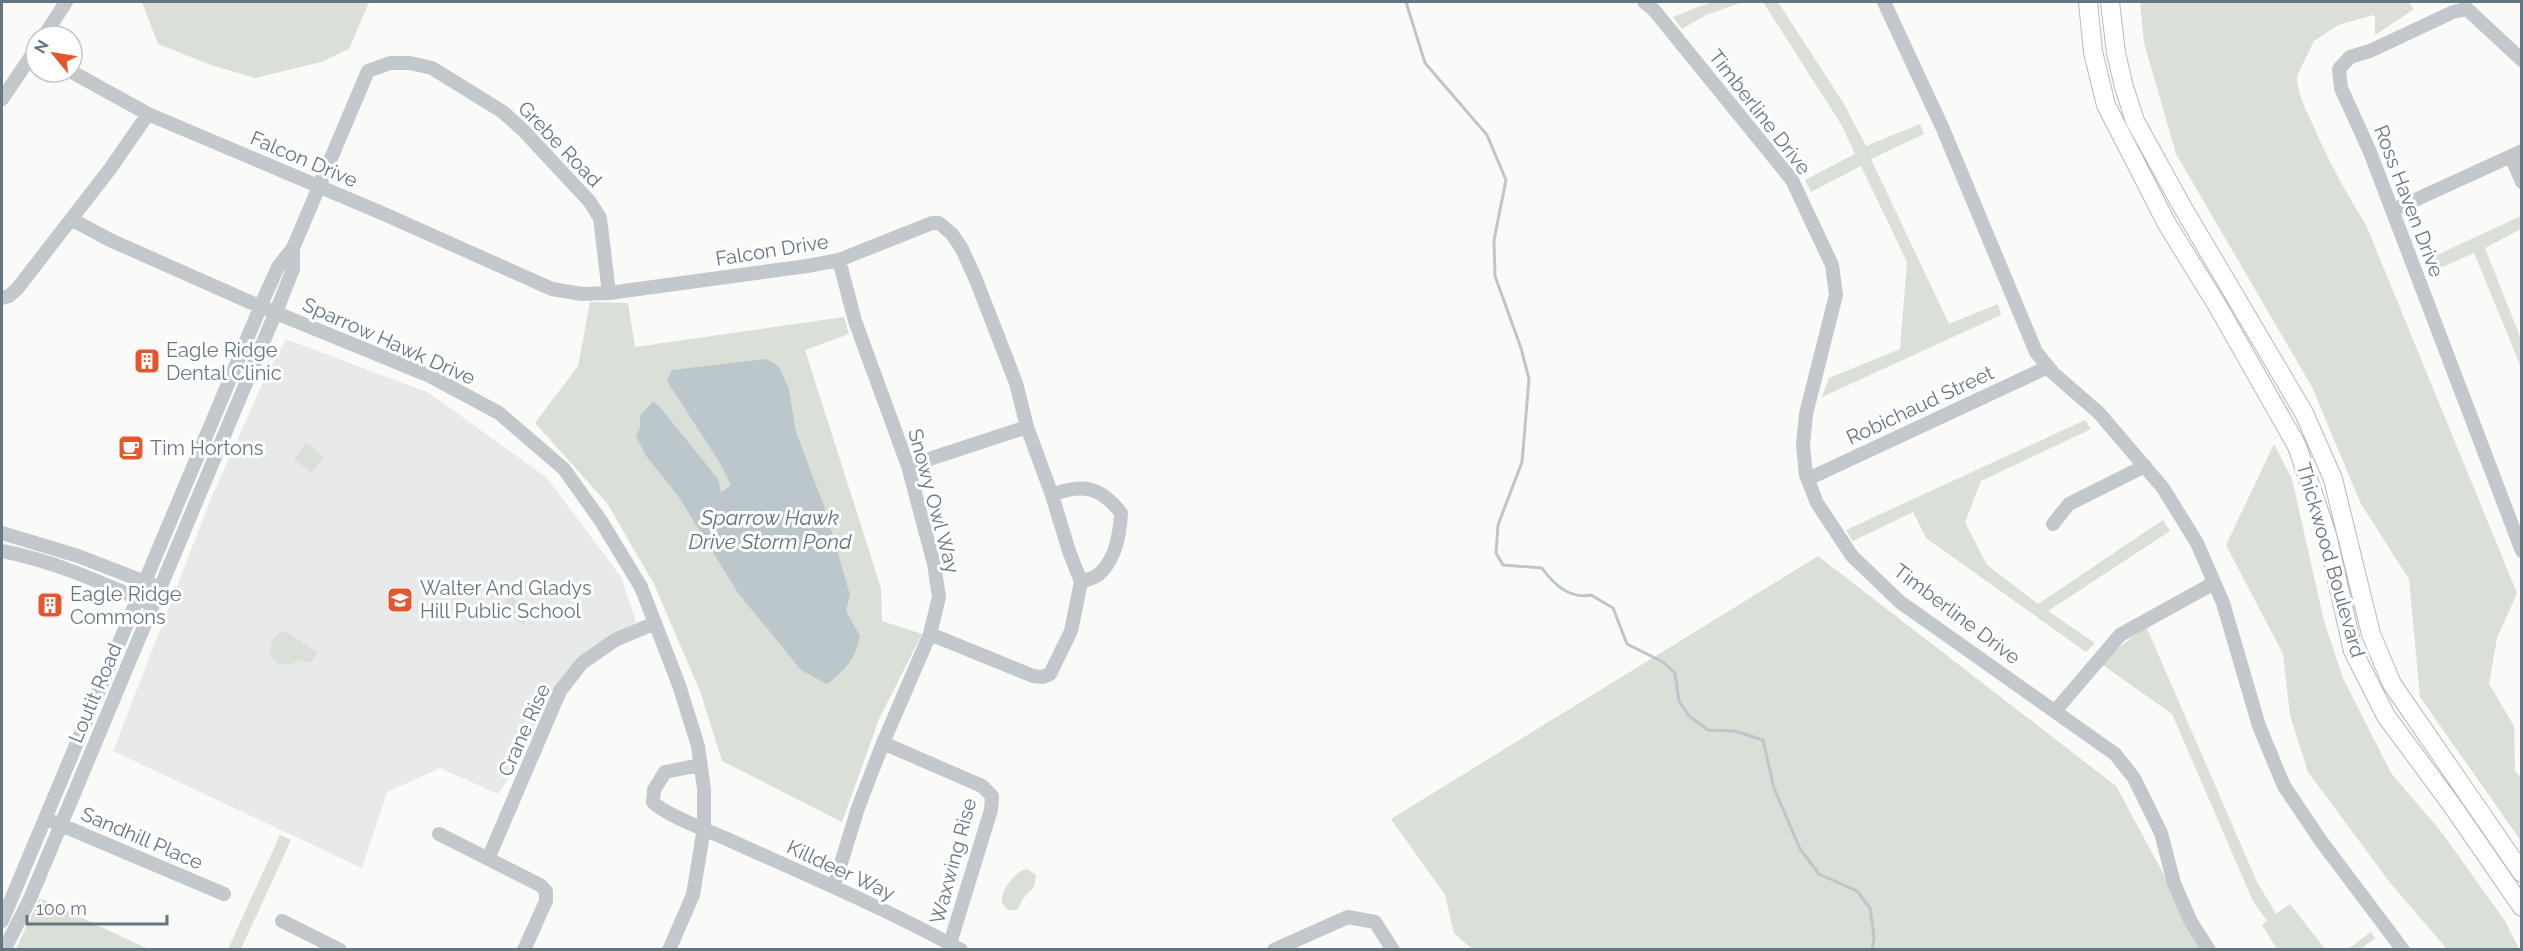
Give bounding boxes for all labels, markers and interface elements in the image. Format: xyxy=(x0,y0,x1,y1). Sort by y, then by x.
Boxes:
north arrow xyxy=(24,24,84,84)
text: N xyxy=(30,37,53,57)
street label: Timberline Drive xyxy=(1704,45,1816,180)
street label: Grebe Road xyxy=(513,96,607,192)
street label: Ross Haven Drive xyxy=(2369,122,2449,281)
street label: Falcon Drive xyxy=(247,126,361,192)
street label: Falcon Drive xyxy=(714,229,830,271)
street label: Sparrow Hawk Drive xyxy=(299,292,479,390)
place label: Eagle Ridge Dental Clinic xyxy=(166,338,282,385)
building icon: Eagle Ridge Dental Clinic xyxy=(132,346,162,376)
street label: Robichaud Street xyxy=(1843,360,1998,450)
street label: Snowy Owl Way xyxy=(903,426,965,576)
cafe icon: Tim Hortons xyxy=(116,433,146,463)
place label: Tim Hortons xyxy=(150,436,263,460)
street label: Thickwood Boulevard xyxy=(2292,460,2370,660)
water label: Sparrow Hawk Drive Storm Pond xyxy=(688,505,852,554)
street label: Timberline Drive xyxy=(1889,559,2025,669)
place label: Walter And Gladys Hill Public School xyxy=(420,576,592,623)
place label: Eagle Ridge Commons xyxy=(70,582,182,629)
school or university icon: Walter And Gladys Hill Public School xyxy=(385,585,415,615)
building icon: Eagle Ridge Commons xyxy=(35,590,65,620)
street label: Loutit Road xyxy=(63,639,127,747)
street label: Crane Rise xyxy=(493,680,555,780)
street label: Waxwing Rise xyxy=(925,795,981,927)
street label: Sandhill Place xyxy=(78,802,207,875)
street label: Killdeer Way xyxy=(783,835,899,906)
scale bar xyxy=(27,888,166,926)
text: 100 m xyxy=(36,898,87,919)

